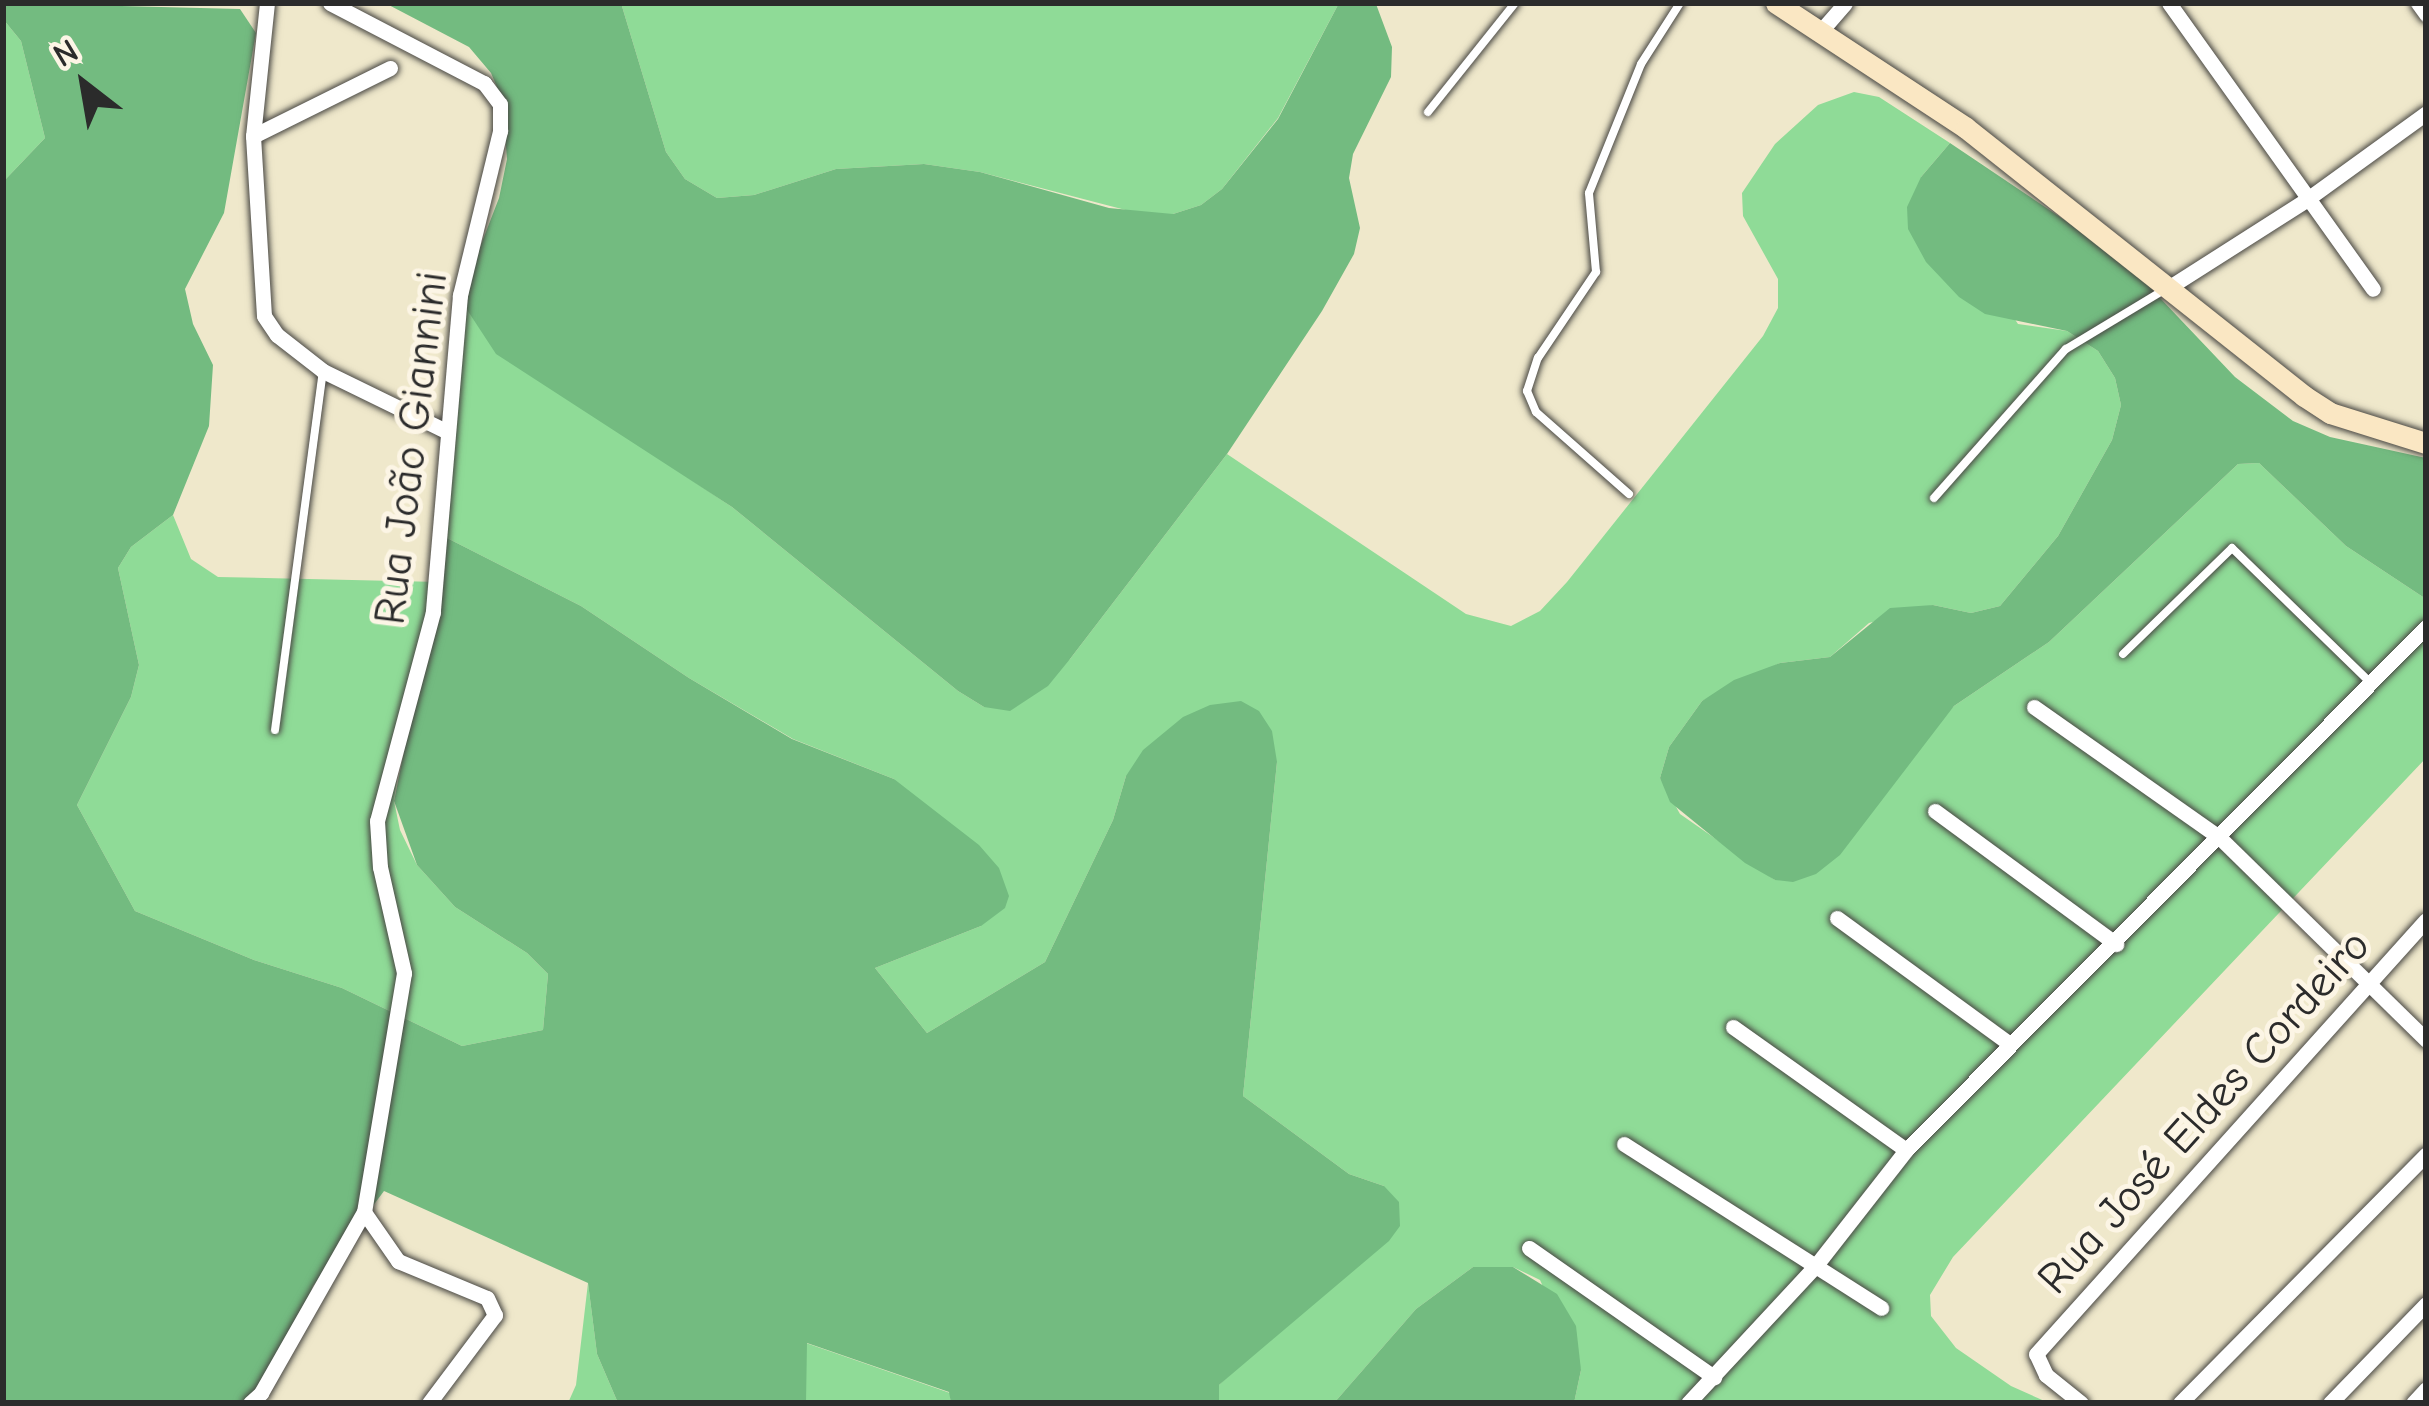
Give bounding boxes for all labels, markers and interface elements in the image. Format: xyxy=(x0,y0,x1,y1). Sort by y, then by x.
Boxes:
north arrow xyxy=(24,24,144,144)
text: N xyxy=(46,31,84,75)
street label: Rua João Giannini xyxy=(363,268,459,628)
street label: Rua José Eldes Cordeiro xyxy=(2026,919,2382,1305)

